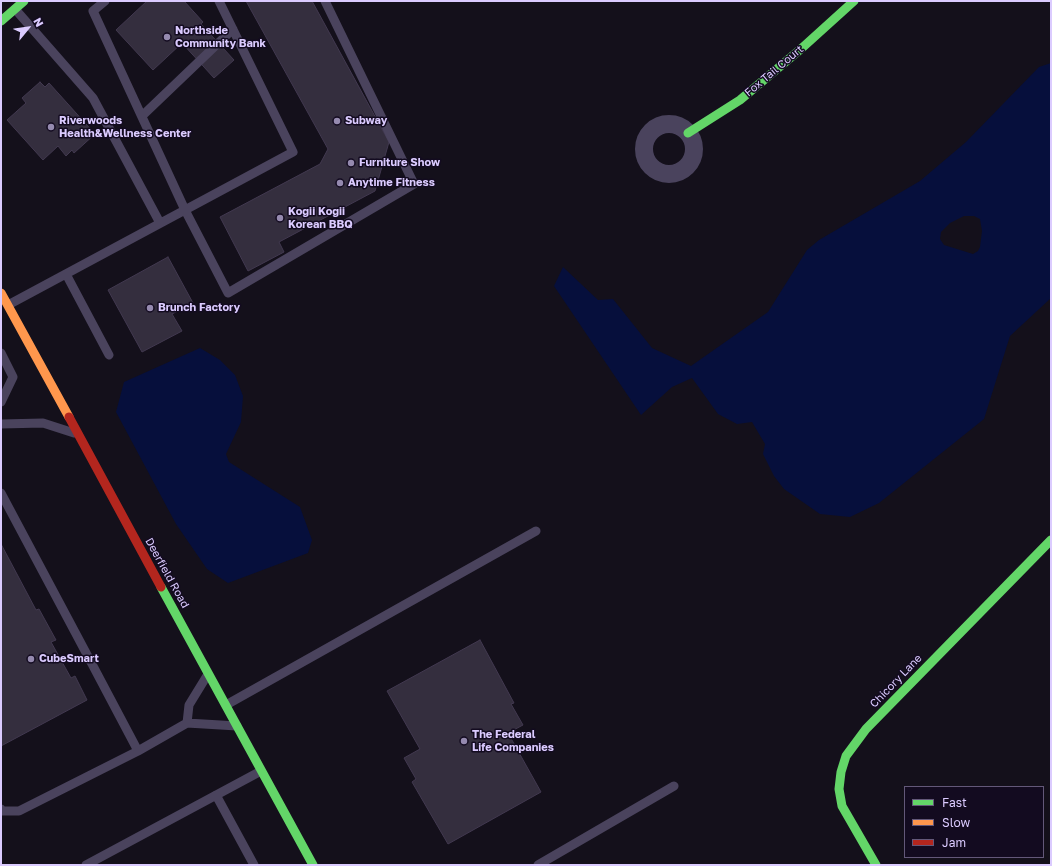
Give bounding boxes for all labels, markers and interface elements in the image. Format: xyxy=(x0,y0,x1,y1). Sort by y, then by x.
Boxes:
north arrow xyxy=(8,8,48,48)
text: N xyxy=(31,15,47,29)
place label: Northside Community Bank xyxy=(175,24,266,50)
marker: Northside Community Bank xyxy=(162,32,172,42)
street label: Fox Tail Court xyxy=(742,43,806,99)
place label: Riverwoods Health&Wellness Center xyxy=(59,114,191,140)
place label: Subway xyxy=(345,114,387,128)
marker: Subway xyxy=(332,116,342,126)
marker: Riverwoods Health&Wellness Center xyxy=(46,122,56,132)
place label: Furniture Show xyxy=(359,156,440,170)
marker: Furniture Show xyxy=(346,158,356,168)
place label: Anytime Fitness xyxy=(348,176,435,190)
marker: Anytime Fitness xyxy=(335,178,345,188)
place label: Kogii Kogii Korean BBQ xyxy=(288,205,353,231)
marker: Kogii Kogii Korean BBQ xyxy=(275,213,285,223)
place label: Brunch Factory xyxy=(158,301,240,315)
marker: Brunch Factory xyxy=(145,303,155,313)
street label: Deerfield Road xyxy=(142,536,192,610)
place label: CubeSmart xyxy=(39,652,99,666)
street label: Chicory Lane xyxy=(867,652,925,710)
marker: CubeSmart xyxy=(26,654,36,664)
place label: The Federal Life Companies xyxy=(472,728,554,754)
marker: The Federal Life Companies xyxy=(459,736,469,746)
legend xyxy=(904,786,1044,858)
text: Fast xyxy=(942,795,967,810)
text: Slow xyxy=(942,815,970,830)
text: Jam xyxy=(942,835,966,850)

